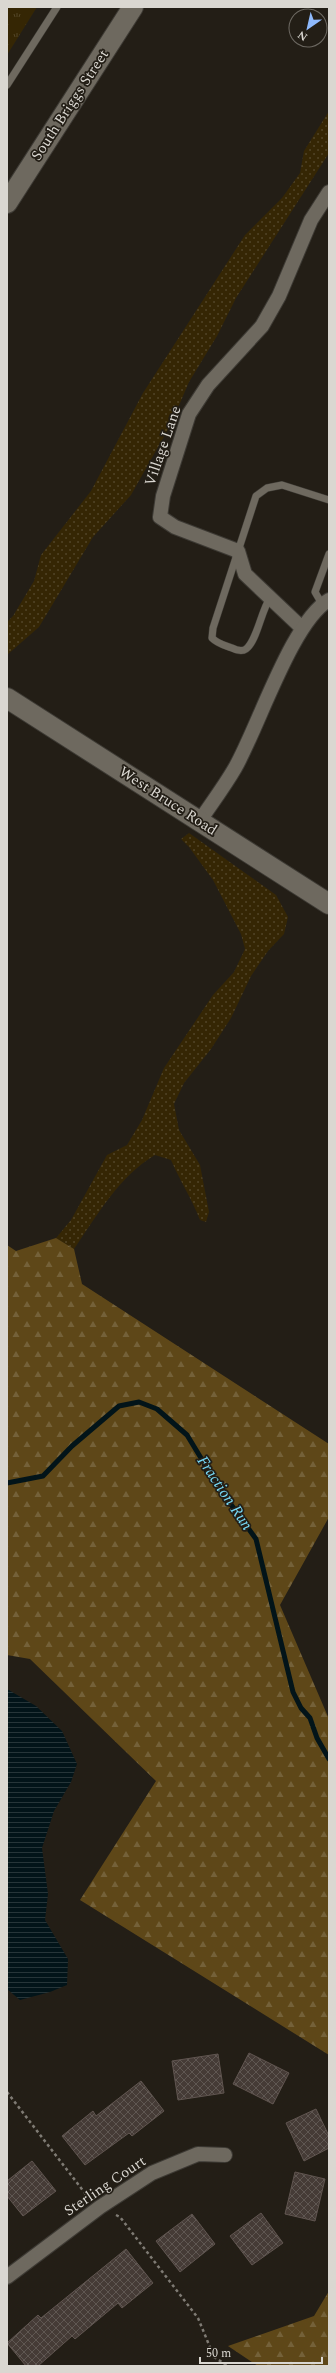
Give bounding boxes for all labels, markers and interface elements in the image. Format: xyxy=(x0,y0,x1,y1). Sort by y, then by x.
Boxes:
north arrow xyxy=(288,8,328,48)
text: N xyxy=(294,26,311,45)
street label: South Briggs Street xyxy=(25,45,115,165)
street label: Village Lane xyxy=(138,403,188,489)
street label: West Bruce Road xyxy=(114,760,222,842)
water label: Fraction Run xyxy=(191,1451,259,1536)
street label: Sterling Court xyxy=(59,2150,151,2222)
scale bar xyxy=(200,2339,322,2365)
text: 50 m xyxy=(206,2344,231,2363)

